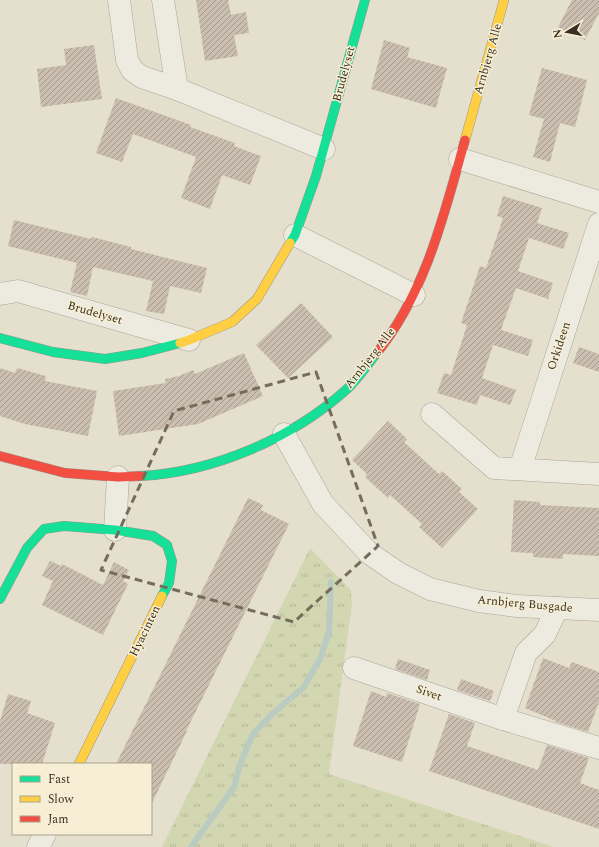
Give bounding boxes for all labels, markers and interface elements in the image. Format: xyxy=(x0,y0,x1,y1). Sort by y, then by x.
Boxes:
north arrow xyxy=(547,12,587,52)
street label: Arnbjerg Alle xyxy=(469,21,507,97)
text: N xyxy=(548,28,567,40)
street label: Brudelyset xyxy=(328,44,360,104)
street label: Brudelyset xyxy=(65,296,125,330)
street label: Orkideen xyxy=(542,319,576,373)
street label: Arnbjerg Alle xyxy=(340,323,400,393)
street label: Arnbjerg Busgade xyxy=(476,590,574,618)
street label: Hyacinten xyxy=(124,602,166,660)
street label: Sivet xyxy=(414,680,444,706)
legend xyxy=(12,763,152,835)
text: Fast xyxy=(48,770,70,789)
text: Slow xyxy=(48,790,74,809)
text: Jam xyxy=(48,810,69,829)

